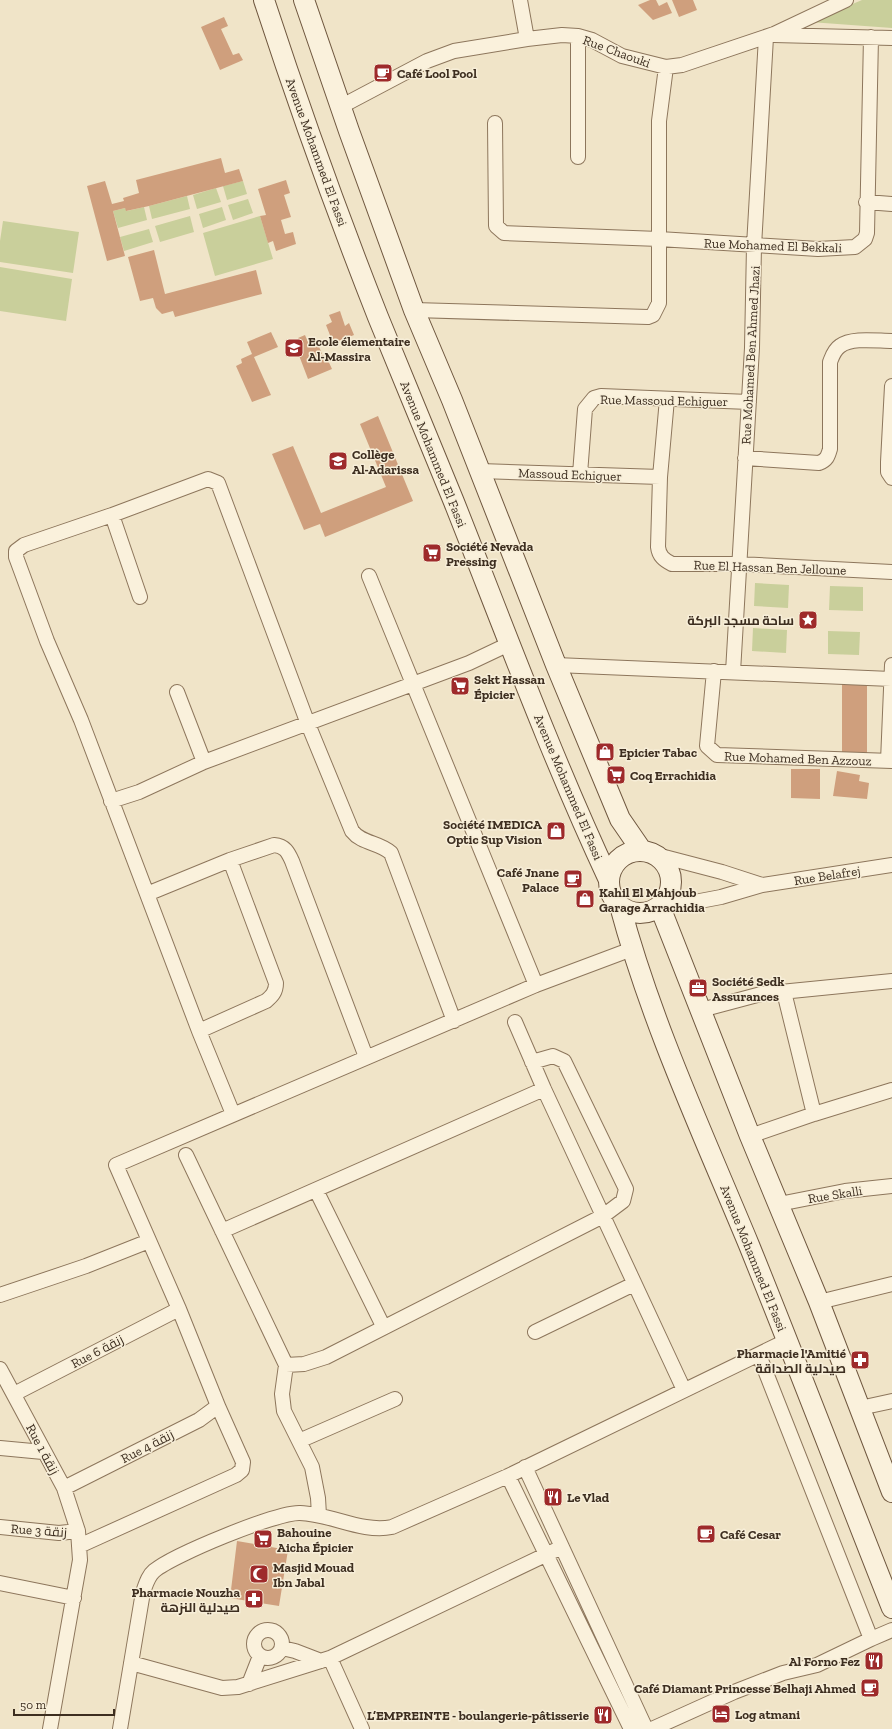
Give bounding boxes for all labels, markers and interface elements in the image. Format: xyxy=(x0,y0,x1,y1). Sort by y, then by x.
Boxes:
street label: Rue Chaouki xyxy=(581,32,653,71)
cafe icon: Café Lool Pool xyxy=(372,62,394,84)
place label: Café Lool Pool xyxy=(397,66,477,81)
street label: Avenue Mohammed El Fassi xyxy=(283,76,350,229)
street label: Rue Mohamed El Bekkali xyxy=(704,236,843,255)
street label: Rue Mohamed Ben Ahmed Jhazi xyxy=(738,265,763,445)
place label: Ecole élementaire Al-Massira xyxy=(308,334,411,364)
school or university icon: Ecole élementaire Al-Massira xyxy=(283,337,305,359)
street label: Avenue Mohammed El Fassi xyxy=(397,379,470,530)
street label: Rue Massoud Echiguer xyxy=(600,392,728,409)
place label: Collège Al-Adarissa xyxy=(352,447,420,477)
school or university icon: Collège Al-Adarissa xyxy=(327,450,349,472)
street label: Massoud Echiguer xyxy=(518,465,622,484)
place label: Société Nevada Pressing xyxy=(446,539,534,569)
supermarket icon: Société Nevada Pressing xyxy=(421,542,443,564)
street label: Rue El Hassan Ben Jelloune xyxy=(693,557,847,578)
place icon: ساحة مسجد البركة xyxy=(797,609,819,631)
place label: ساحة مسجد البركة xyxy=(687,613,794,628)
place label: Sekt Hassan Épicier xyxy=(474,672,545,702)
supermarket icon: Sekt Hassan Épicier xyxy=(449,675,471,697)
street label: Avenue Mohammed El Fassi xyxy=(531,712,606,863)
shop icon: Epicier Tabac xyxy=(594,741,616,763)
place label: Epicier Tabac xyxy=(619,745,697,760)
street label: Rue Mohamed Ben Azzouz xyxy=(724,748,872,769)
supermarket icon: Coq Errachidia xyxy=(605,764,627,786)
place label: Coq Errachidia xyxy=(630,768,716,783)
place label: Société IMEDICA Optic Sup Vision xyxy=(443,817,542,847)
shop icon: Société IMEDICA Optic Sup Vision xyxy=(545,820,567,842)
street label: Rue Belafrej xyxy=(793,863,862,889)
place label: Café Jnane Palace xyxy=(497,865,560,895)
cafe icon: Café Jnane Palace xyxy=(562,868,584,890)
place label: Kahil El Mahjoub Garage Arrachidia xyxy=(599,885,705,915)
shop icon: Kahil El Mahjoub Garage Arrachidia xyxy=(574,888,596,910)
place label: Société Sedk Assurances xyxy=(712,974,784,1004)
office icon: Société Sedk Assurances xyxy=(687,977,709,999)
street label: Avenue Mohammed El Fassi xyxy=(717,1183,790,1334)
street label: Rue Skalli xyxy=(807,1183,864,1206)
street label: Rue 6 زنقة xyxy=(68,1332,126,1371)
place label: Pharmacie l'Amitié صيدلية الصداقة xyxy=(737,1346,847,1376)
pharmacy icon: Pharmacie l'Amitié صيدلية الصداقة xyxy=(849,1349,871,1371)
street label: Rue 1 زنقة xyxy=(23,1421,62,1477)
street label: Rue 4 زنقة xyxy=(118,1427,176,1466)
restaurant icon: Le Vlad xyxy=(542,1486,564,1508)
place label: Le Vlad xyxy=(567,1490,610,1505)
street label: Rue 3 زنقة xyxy=(10,1521,68,1540)
cafe icon: Café Cesar xyxy=(695,1523,717,1545)
place label: Bahouine Aicha Épicier xyxy=(277,1525,354,1555)
place label: Café Cesar xyxy=(720,1527,781,1542)
supermarket icon: Bahouine Aicha Épicier xyxy=(252,1528,274,1550)
place label: Masjid Mouad Ibn Jabal xyxy=(273,1560,355,1590)
mosque icon: Masjid Mouad Ibn Jabal xyxy=(248,1563,270,1585)
place label: Pharmacie Nouzha صيدلية النزهة xyxy=(131,1585,240,1615)
pharmacy icon: Pharmacie Nouzha صيدلية النزهة xyxy=(243,1588,265,1610)
restaurant icon: Al Forno Fez xyxy=(863,1650,885,1672)
place label: Al Forno Fez xyxy=(789,1654,860,1669)
cafe icon: Café Diamant Princesse Belhaji Ahmed xyxy=(859,1677,881,1699)
place label: Café Diamant Princesse Belhaji Ahmed xyxy=(634,1681,857,1697)
scale bar xyxy=(14,1691,114,1717)
text: 50 m xyxy=(20,1698,47,1712)
hotel icon: Log atmani xyxy=(710,1703,732,1725)
restaurant icon: L’EMPREINTE - boulangerie-pâtisserie xyxy=(592,1704,614,1726)
place label: Log atmani xyxy=(735,1707,800,1722)
place label: L’EMPREINTE - boulangerie-pâtisserie xyxy=(367,1708,590,1723)

